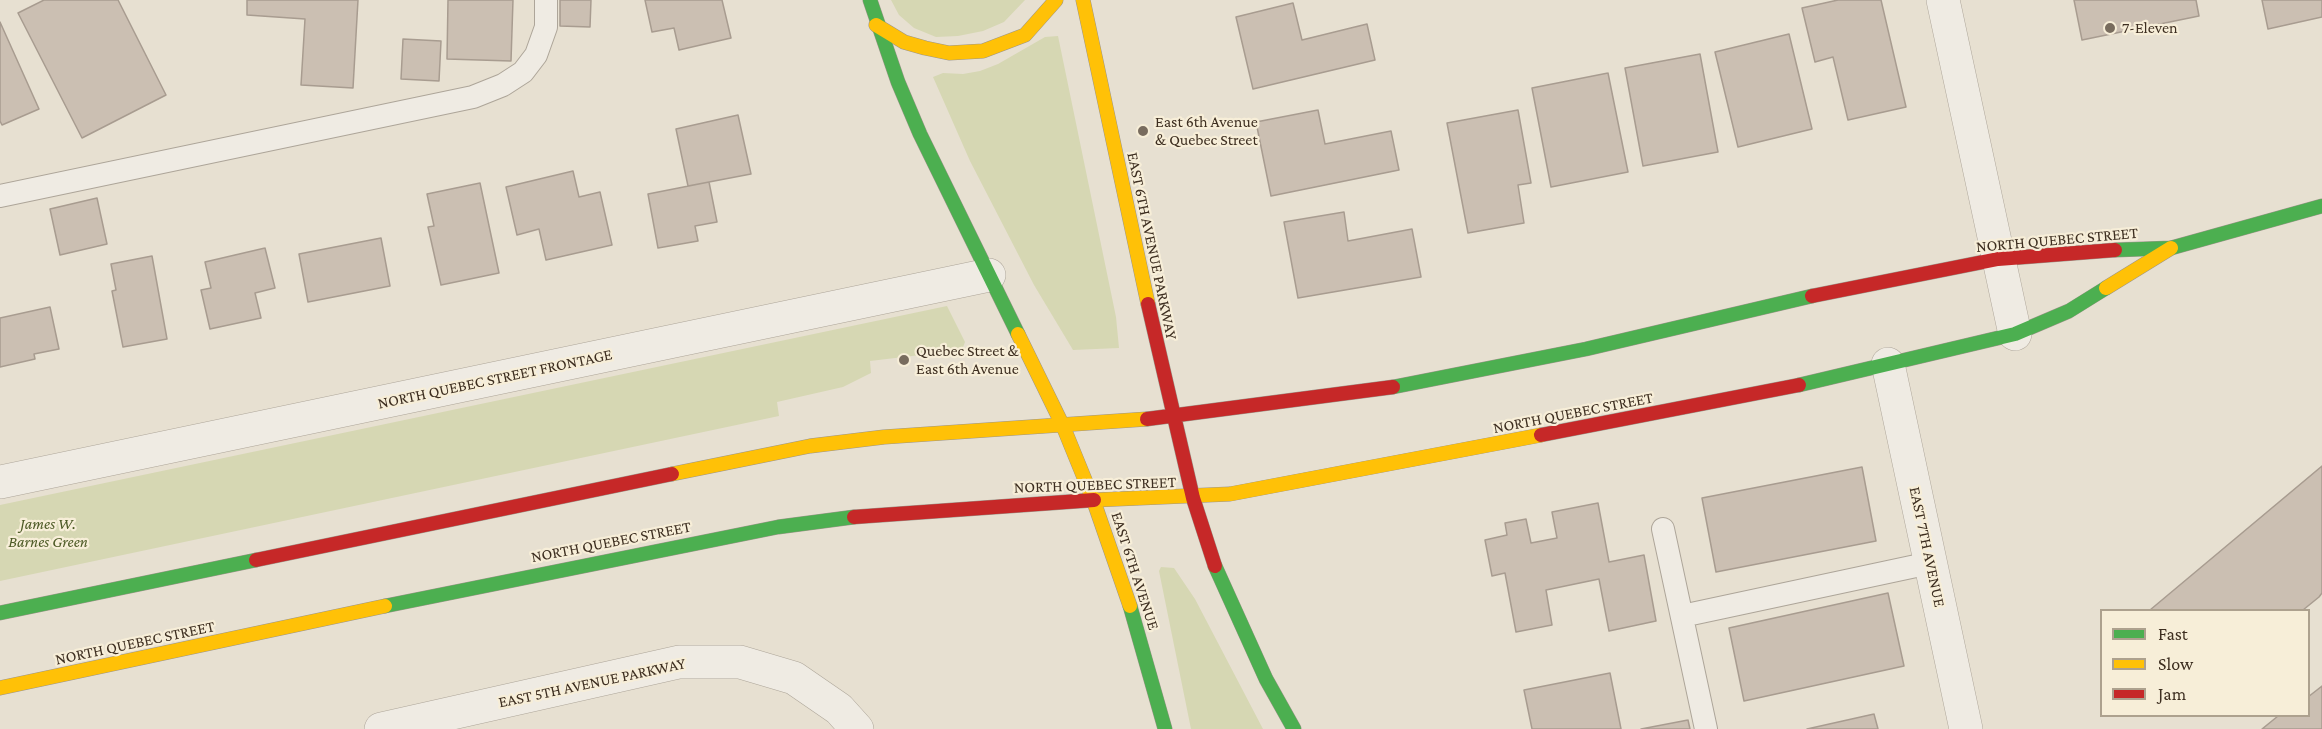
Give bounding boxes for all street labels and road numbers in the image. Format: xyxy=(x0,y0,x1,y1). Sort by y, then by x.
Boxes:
street label: EAST 6TH AVENUE PARKWAY xyxy=(1123,151,1181,341)
street label: NORTH QUEBEC STREET xyxy=(1975,223,2139,257)
street label: NORTH QUEBEC STREET FRONTAGE xyxy=(376,345,614,413)
street label: NORTH QUEBEC STREET xyxy=(1491,388,1655,438)
street label: NORTH QUEBEC STREET xyxy=(1013,473,1177,497)
street label: EAST 7TH AVENUE xyxy=(1905,485,1949,609)
street label: EAST 6TH AVENUE xyxy=(1107,509,1163,633)
street label: NORTH QUEBEC STREET xyxy=(529,517,693,567)
street label: NORTH QUEBEC STREET xyxy=(53,617,217,669)
street label: EAST 5TH AVENUE PARKWAY xyxy=(497,654,687,712)

